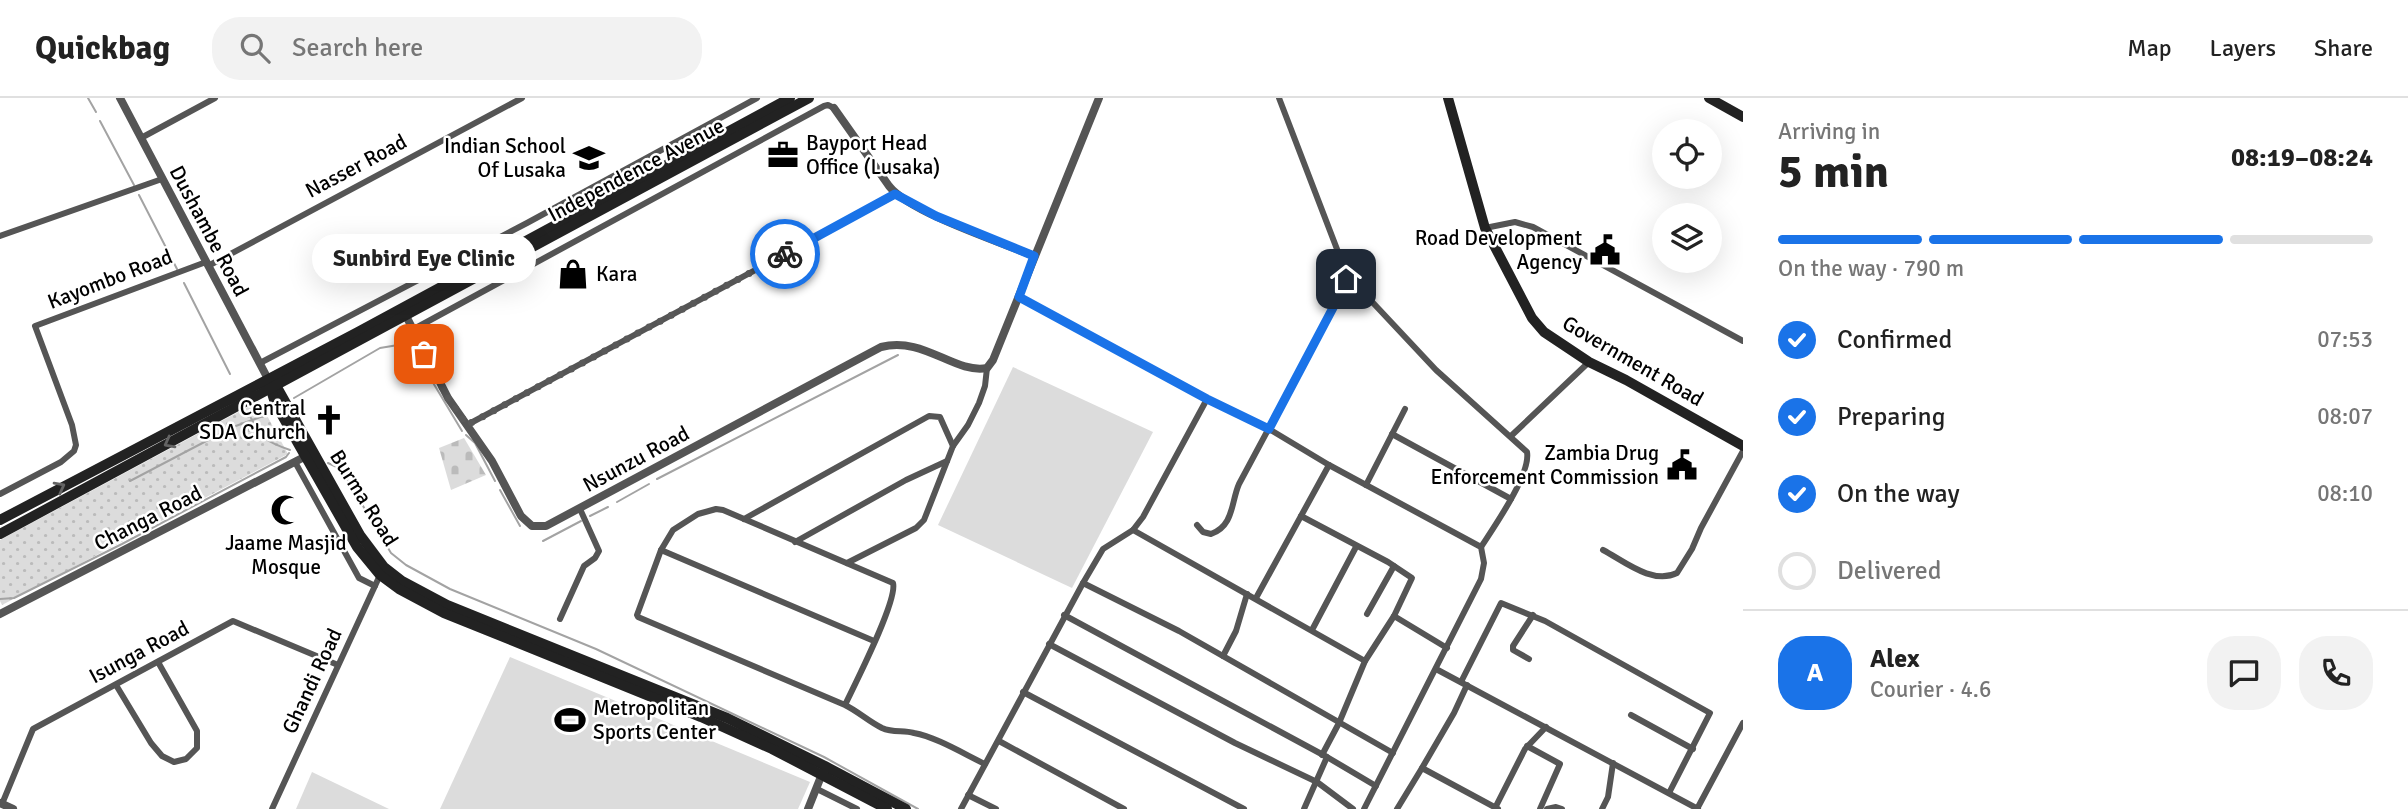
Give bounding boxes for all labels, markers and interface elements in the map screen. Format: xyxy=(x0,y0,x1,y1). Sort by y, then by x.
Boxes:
search box xyxy=(212,17,702,80)
text: Quickbag xyxy=(35,28,170,69)
icon: search xyxy=(236,29,274,67)
text: Search here xyxy=(292,32,423,64)
text: Map xyxy=(2127,33,2172,63)
text: Layers xyxy=(2210,33,2276,63)
text: Share xyxy=(2314,33,2373,63)
street label: Independence Avenue xyxy=(543,112,729,228)
text: Arriving in xyxy=(1778,117,1880,146)
map controls xyxy=(1652,119,1722,273)
button: locate xyxy=(1652,119,1722,189)
street label: Nasser Road xyxy=(301,128,411,204)
place label: Bayport Head Office (Lusaka) xyxy=(806,130,940,180)
place label: Indian School Of Lusaka xyxy=(444,133,566,183)
office icon: Bayport Head Office (Lusaka) xyxy=(766,138,800,172)
school or university icon: Indian School Of Lusaka xyxy=(572,141,606,175)
text: 08:19–08:24 xyxy=(2231,142,2373,174)
text: 5 min xyxy=(1778,144,1889,200)
street label: Dushambe Road xyxy=(164,161,254,301)
button: layers xyxy=(1652,203,1722,273)
courier xyxy=(750,219,820,289)
place label: Road Development Agency xyxy=(1415,225,1582,275)
public building icon: Road Development Agency xyxy=(1588,233,1622,267)
callout: Sunbird Eye Clinic xyxy=(312,235,536,284)
icon: bike xyxy=(766,235,804,273)
street label: Kayombo Road xyxy=(44,243,176,315)
text: Sunbird Eye Clinic xyxy=(333,244,515,273)
pin xyxy=(1316,249,1376,309)
text: On the way · 790 m xyxy=(1778,254,1964,283)
shop icon: Kara xyxy=(556,257,590,291)
icon: home xyxy=(1327,260,1365,298)
place label: Kara xyxy=(596,261,637,287)
street label: Government Road xyxy=(1558,310,1708,412)
icon: check xyxy=(1778,321,1816,359)
pin xyxy=(394,324,454,384)
text: Confirmed xyxy=(1837,324,1952,356)
text: 07:53 xyxy=(2317,325,2373,354)
icon: bag xyxy=(405,335,443,373)
place label: Central SDA Church xyxy=(199,395,306,445)
icon: check xyxy=(1778,398,1816,436)
text: Preparing xyxy=(1837,401,1945,433)
text: 08:07 xyxy=(2317,402,2373,431)
church icon: Central SDA Church xyxy=(312,403,346,437)
street label: Nsunzu Road xyxy=(578,420,694,498)
one-way arrow xyxy=(164,435,176,448)
place label: Zambia Drug Enforcement Commission xyxy=(1431,440,1659,490)
street label: Burma Road xyxy=(324,445,404,551)
public building icon: Zambia Drug Enforcement Commission xyxy=(1665,448,1699,482)
icon: check xyxy=(1778,475,1816,513)
text: On the way xyxy=(1837,478,1960,510)
text: 08:10 xyxy=(2317,479,2373,508)
street label: Changa Road xyxy=(90,480,206,556)
one-way arrow xyxy=(53,482,65,496)
mosque icon: Jaame Masjid Mosque xyxy=(269,493,303,527)
place label: Jaame Masjid Mosque xyxy=(225,530,347,580)
text: Delivered xyxy=(1837,555,1942,587)
street label: Isunga Road xyxy=(85,615,193,689)
street label: Ghandi Road xyxy=(276,624,348,738)
button: chat xyxy=(2207,636,2281,710)
button: phone xyxy=(2299,636,2373,710)
text: Alex xyxy=(1870,643,1920,675)
text: A xyxy=(1807,657,1823,689)
text: Courier · 4.6 xyxy=(1870,675,1991,704)
place label: Metropolitan Sports Center xyxy=(593,695,716,745)
sports icon: Metropolitan Sports Center xyxy=(553,703,587,737)

